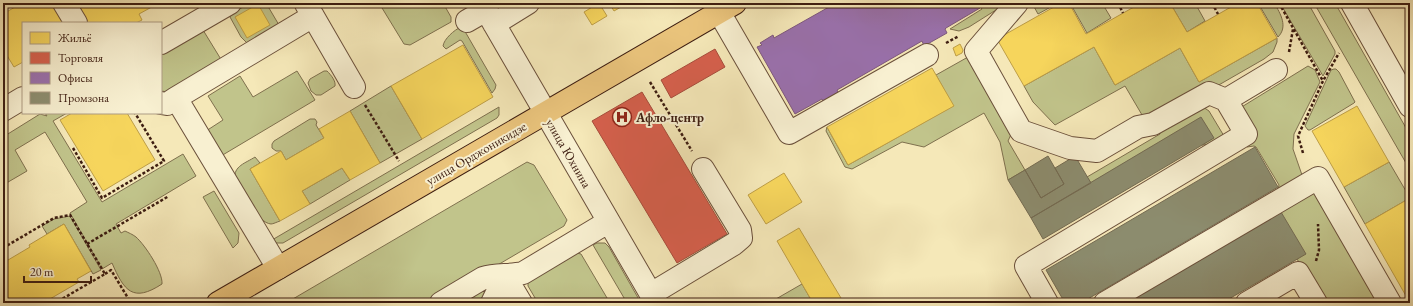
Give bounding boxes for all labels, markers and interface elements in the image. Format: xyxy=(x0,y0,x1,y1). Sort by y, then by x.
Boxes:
legend xyxy=(22,22,162,114)
text: Жильё xyxy=(57,30,92,46)
text: Торговля xyxy=(58,50,104,66)
text: Офисы xyxy=(58,70,93,86)
text: Промзона xyxy=(58,90,109,106)
hospital icon: Афло-центр xyxy=(611,106,633,128)
place label: Афло-центр xyxy=(635,109,704,126)
street label: улица Юхнина xyxy=(542,115,596,192)
street label: улица Орджоникидзе xyxy=(423,118,530,189)
scale bar xyxy=(24,258,91,284)
text: 20 m xyxy=(30,264,54,280)

